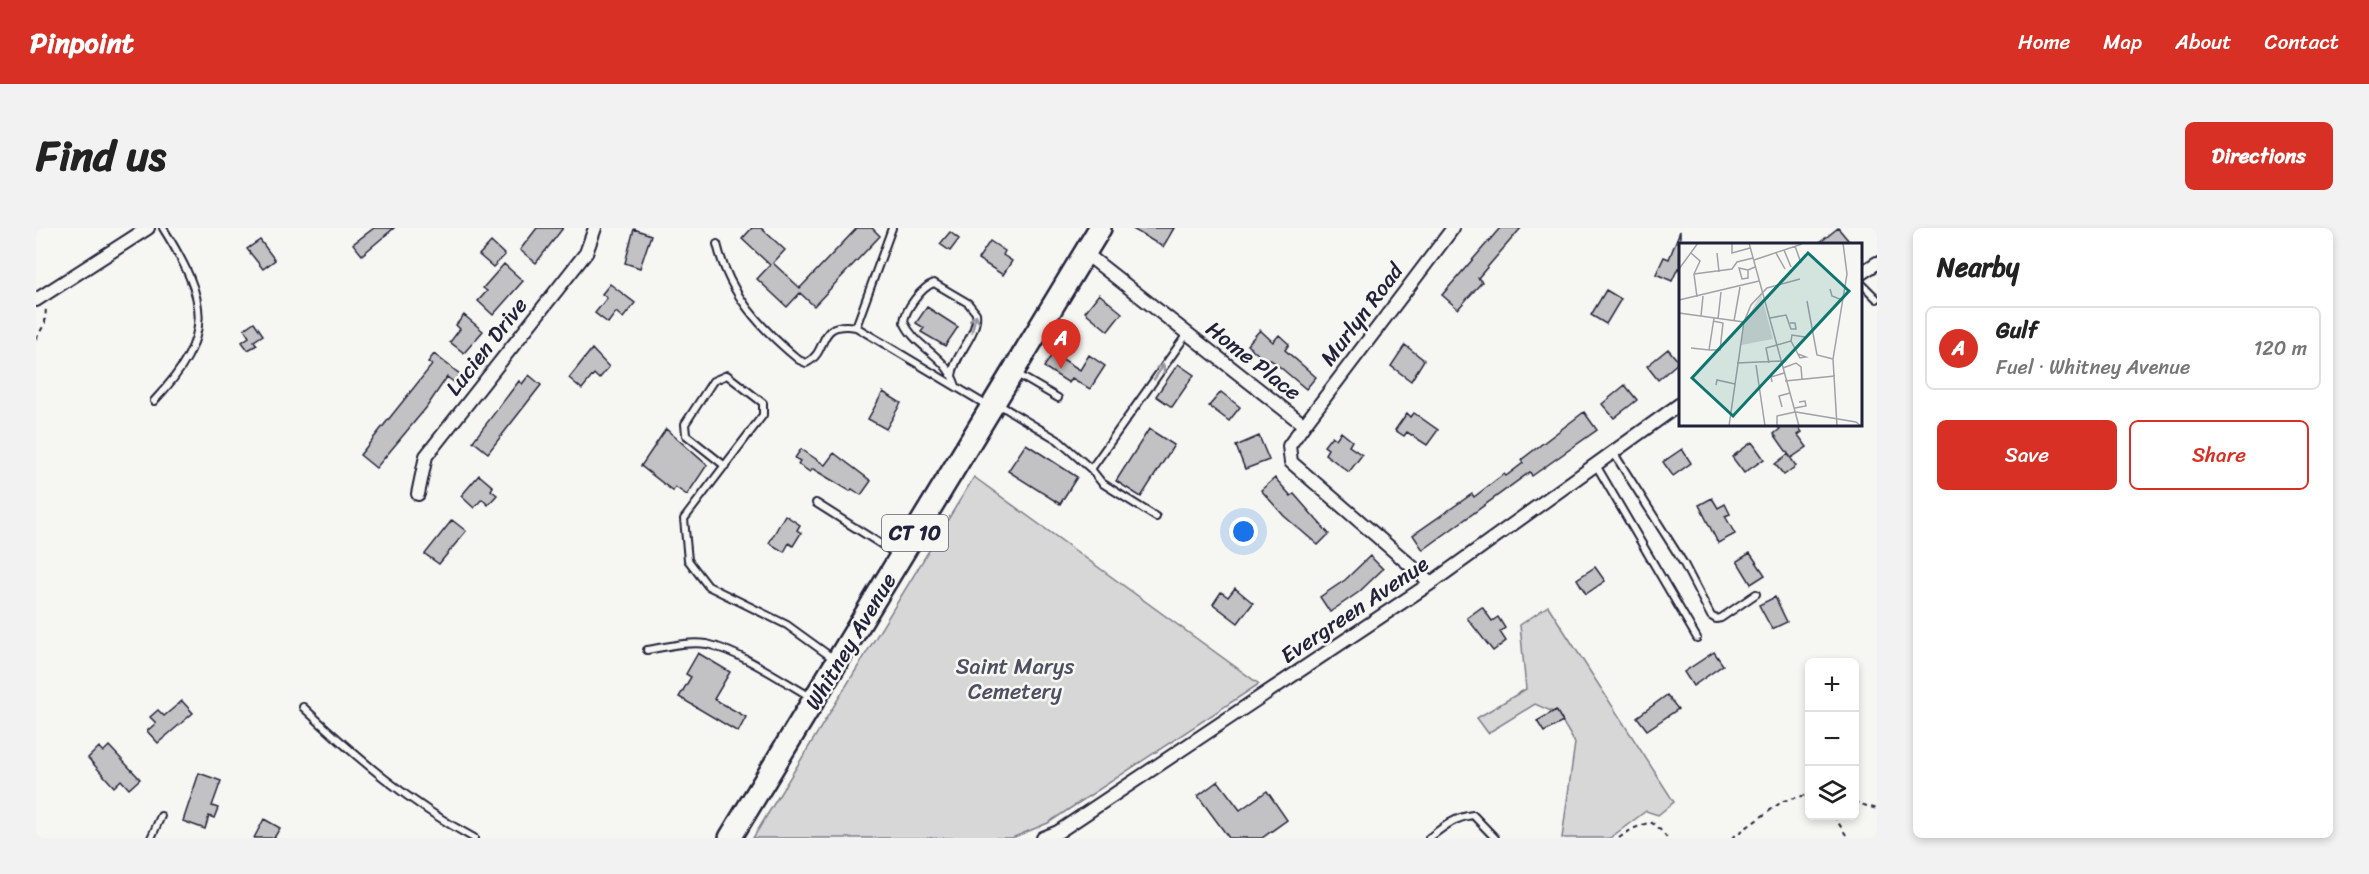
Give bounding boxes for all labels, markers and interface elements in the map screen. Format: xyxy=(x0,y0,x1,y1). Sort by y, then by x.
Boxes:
text: Pinpoint xyxy=(30,18,134,67)
text: Home xyxy=(2018,23,2070,61)
text: Map xyxy=(2103,23,2142,61)
text: About xyxy=(2175,23,2232,61)
text: Contact xyxy=(2265,23,2339,61)
text: Find us xyxy=(36,119,166,193)
button: Directions xyxy=(2185,122,2333,190)
inset map xyxy=(1679,243,1862,426)
text: Nearby xyxy=(1937,244,2019,290)
street label: Murlyn Road xyxy=(1309,253,1414,374)
street label: Lucien Drive xyxy=(435,288,538,404)
street label: Home Place xyxy=(1197,310,1310,411)
text: Gulf xyxy=(1996,311,2037,350)
one-way arrow xyxy=(968,314,980,333)
pin: A xyxy=(1042,320,1080,369)
text: A xyxy=(1952,331,1965,366)
text: 120 m xyxy=(2254,331,2307,366)
text: Fuel · Whitney Avenue xyxy=(1996,350,2190,385)
one-way arrow xyxy=(1153,365,1165,381)
button: Save xyxy=(1937,420,2117,490)
button: Share xyxy=(2129,420,2309,490)
road number: CT 10 xyxy=(882,515,948,551)
your location xyxy=(1229,517,1258,546)
street label: Evergreen Avenue xyxy=(1272,545,1437,674)
street label: Whitney Avenue xyxy=(794,565,907,718)
park label: Saint Marys Cemetery xyxy=(956,647,1075,711)
map controls xyxy=(1805,658,1859,820)
button: + xyxy=(1805,658,1859,712)
button: − xyxy=(1805,712,1859,766)
button: layers xyxy=(1805,766,1859,820)

